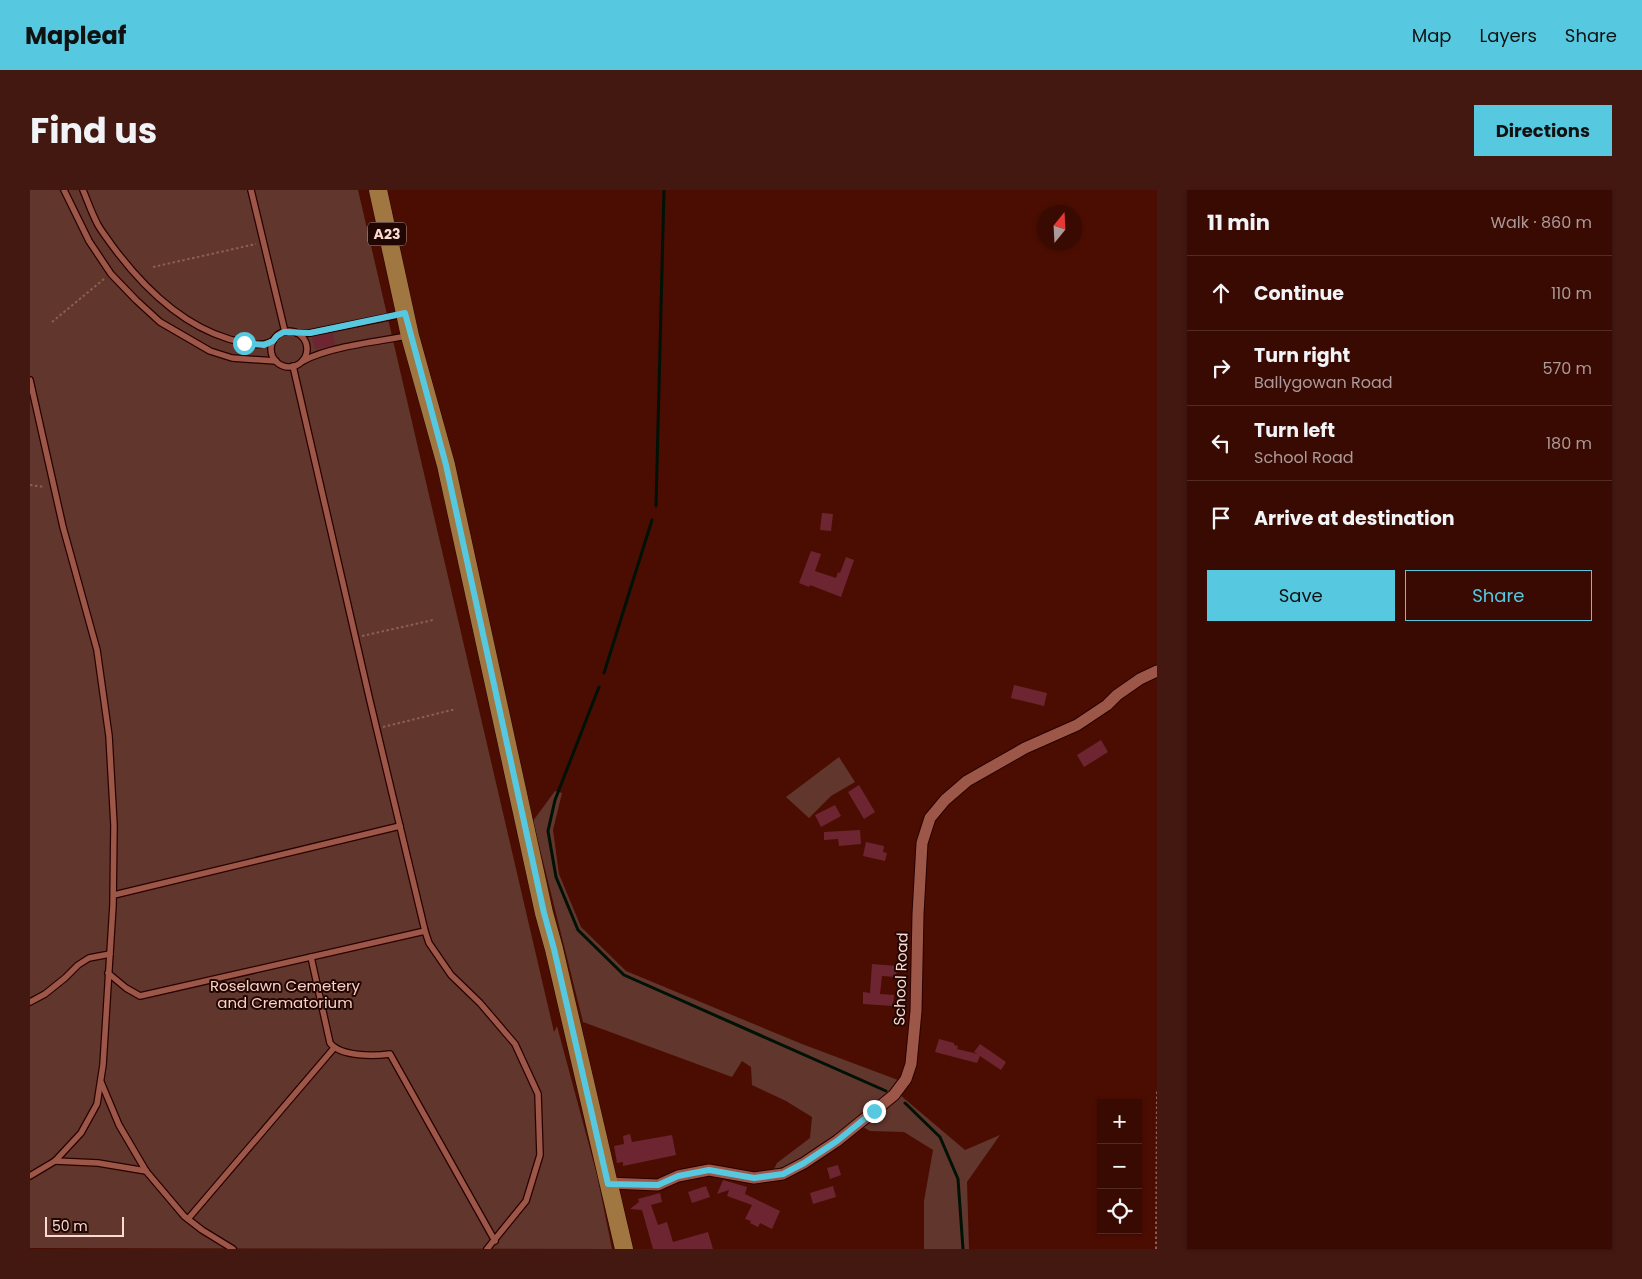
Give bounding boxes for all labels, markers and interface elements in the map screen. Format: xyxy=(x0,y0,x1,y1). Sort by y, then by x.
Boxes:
text: Mapleaf xyxy=(25,19,126,52)
text: Map xyxy=(1412,23,1452,48)
text: Layers xyxy=(1480,23,1537,48)
text: Share xyxy=(1565,23,1617,48)
button: Directions xyxy=(1474,105,1612,156)
text: Find us xyxy=(30,106,157,155)
north arrow xyxy=(1037,205,1082,250)
text: 11 min xyxy=(1207,208,1270,237)
text: Walk · 860 m xyxy=(1490,211,1592,234)
road number: A23 xyxy=(368,223,406,246)
icon: ahead xyxy=(1207,279,1235,307)
text: Continue xyxy=(1254,280,1344,307)
text: 110 m xyxy=(1551,282,1592,305)
route start xyxy=(233,332,256,355)
text: Turn right xyxy=(1254,342,1350,369)
icon: right xyxy=(1207,354,1235,382)
text: 570 m xyxy=(1542,357,1592,380)
text: Ballygowan Road xyxy=(1254,371,1393,394)
text: Turn left xyxy=(1254,417,1335,444)
icon: left xyxy=(1207,429,1235,457)
text: 180 m xyxy=(1546,432,1592,455)
text: School Road xyxy=(1254,446,1354,469)
icon: arrive xyxy=(1207,504,1235,532)
text: Arrive at destination xyxy=(1254,505,1455,532)
button: Save xyxy=(1207,570,1395,621)
button: Share xyxy=(1405,570,1592,621)
street label: School Road xyxy=(888,932,913,1026)
park label: Roselawn Cemetery and Crematorium xyxy=(210,975,361,1013)
map controls xyxy=(1097,1099,1142,1234)
button: + xyxy=(1097,1099,1142,1144)
route end xyxy=(863,1100,886,1123)
button: − xyxy=(1097,1144,1142,1189)
button: locate xyxy=(1097,1189,1142,1234)
scale bar xyxy=(45,1214,124,1237)
text: 50 m xyxy=(52,1216,88,1236)

